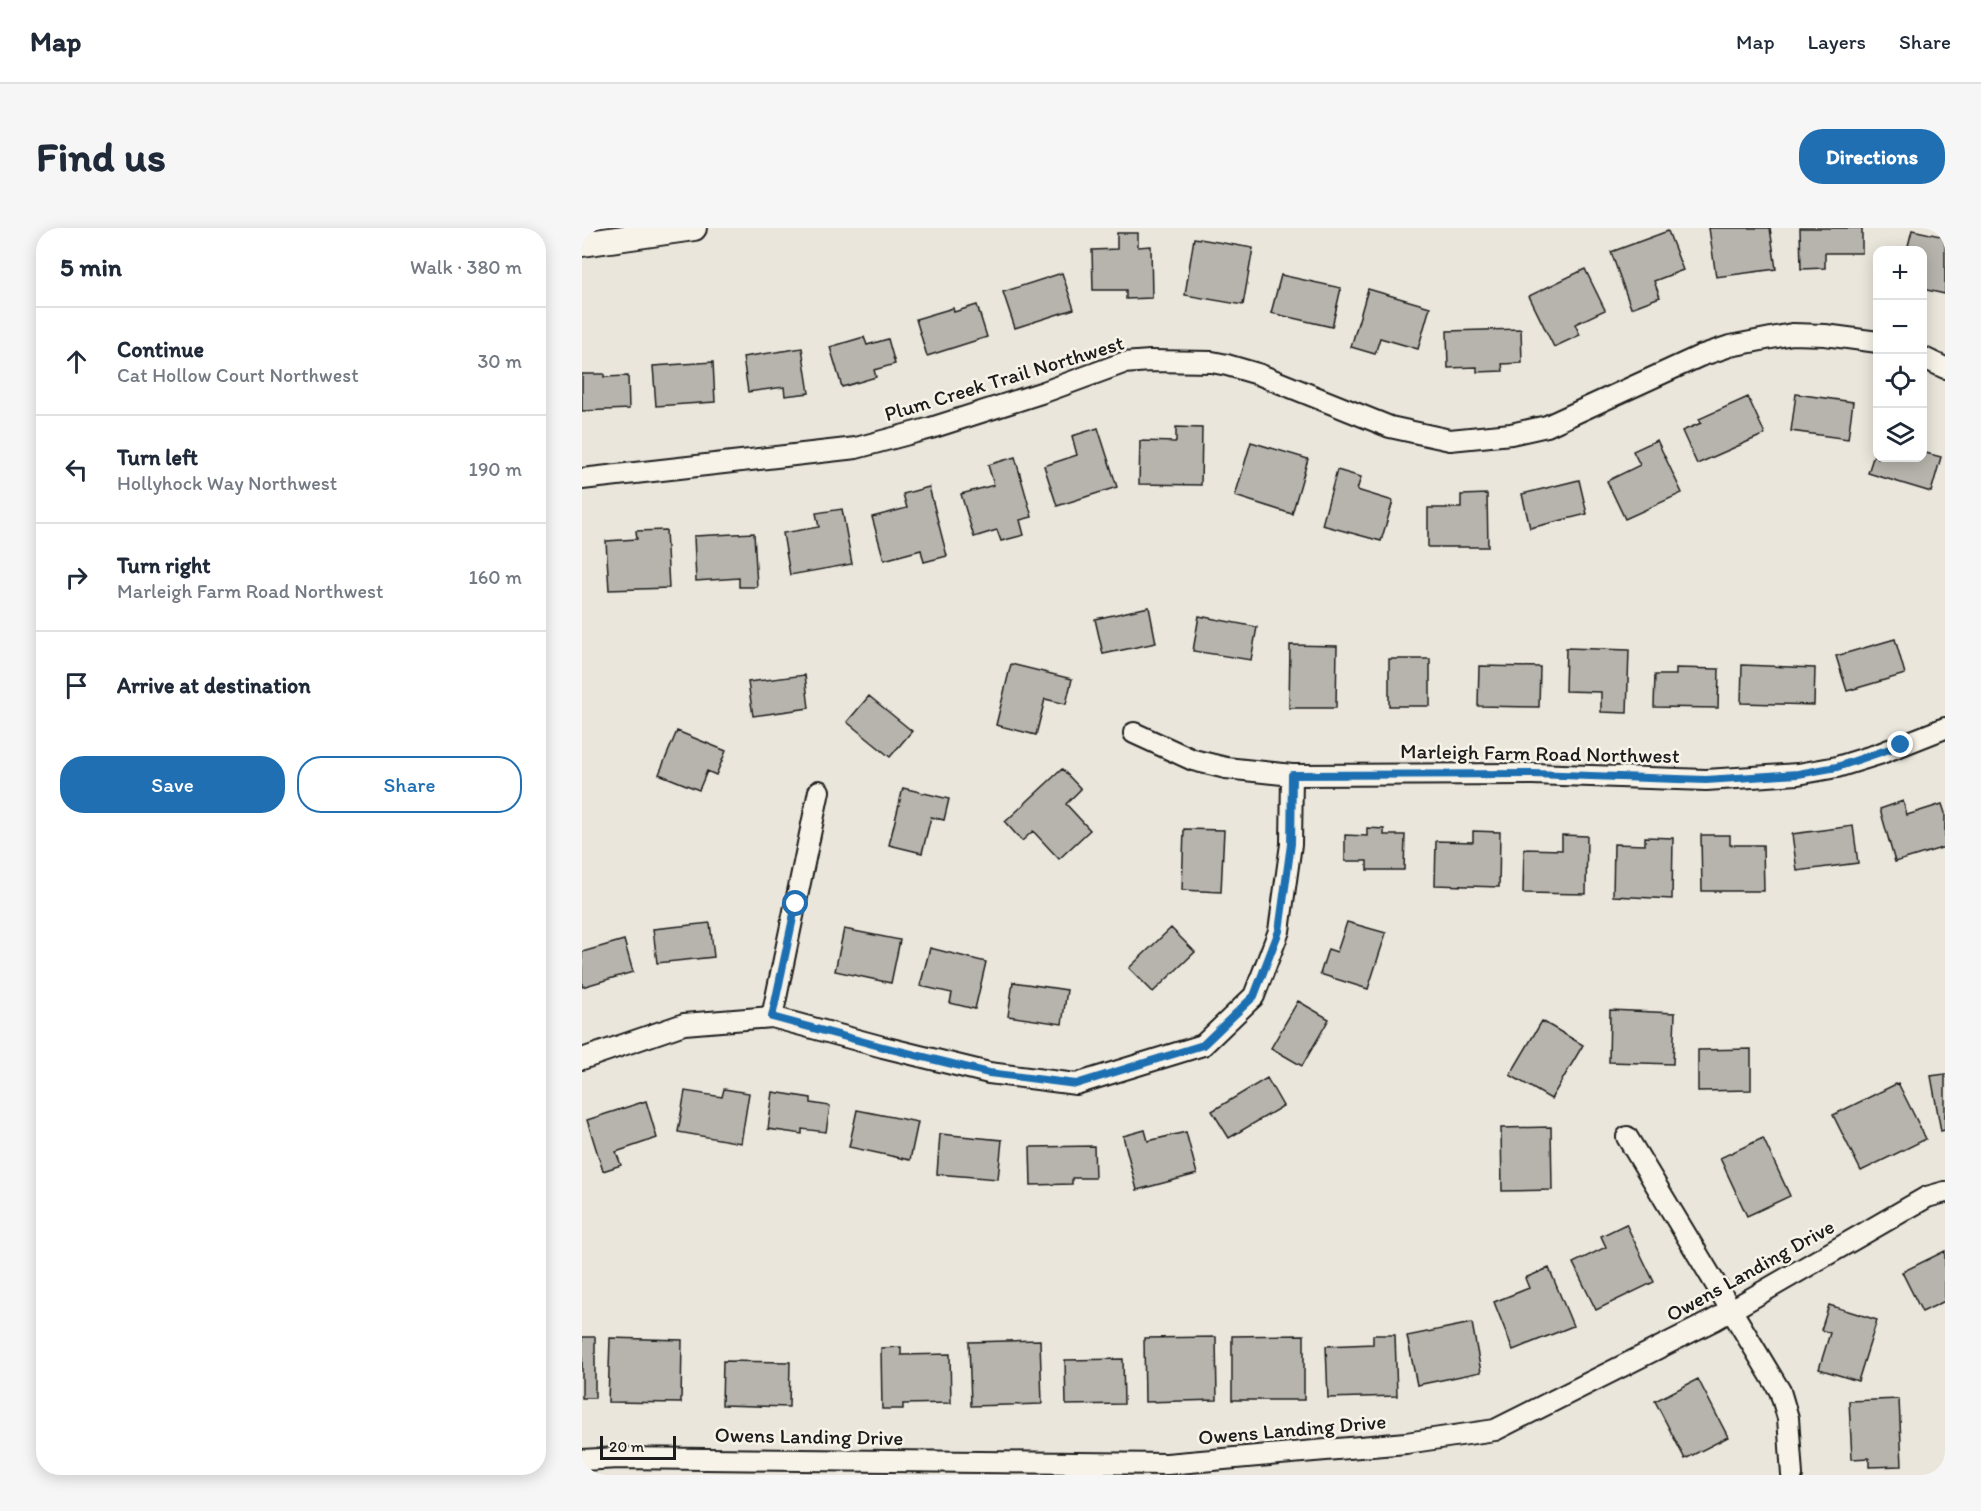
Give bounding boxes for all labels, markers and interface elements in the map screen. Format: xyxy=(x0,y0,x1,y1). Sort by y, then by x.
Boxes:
text: Map xyxy=(30,24,81,58)
text: Map xyxy=(1736,29,1775,54)
text: Layers xyxy=(1808,29,1866,54)
text: Share xyxy=(1899,29,1951,54)
button: Directions xyxy=(1799,129,1945,184)
text: Find us xyxy=(36,131,166,182)
map controls xyxy=(1873,246,1927,462)
button: + xyxy=(1873,246,1927,300)
text: 5 min xyxy=(60,251,122,283)
text: Walk · 380 m xyxy=(410,255,522,279)
button: − xyxy=(1873,300,1927,354)
street label: Plum Creek Trail Northwest xyxy=(881,330,1127,426)
text: Continue xyxy=(117,336,204,363)
icon: ahead xyxy=(60,345,93,378)
text: 30 m xyxy=(477,349,522,373)
button: locate xyxy=(1873,354,1927,408)
text: Cat Hollow Court Northwest xyxy=(117,363,359,387)
button: layers xyxy=(1873,408,1927,462)
text: Turn left xyxy=(117,444,198,471)
icon: left xyxy=(60,453,93,486)
text: 190 m xyxy=(469,457,522,481)
text: Hollyhock Way Northwest xyxy=(117,471,337,495)
text: Turn right xyxy=(117,552,211,579)
icon: right xyxy=(60,561,93,594)
text: 160 m xyxy=(469,565,522,589)
text: Marleigh Farm Road Northwest xyxy=(117,579,383,603)
icon: arrive xyxy=(60,669,93,702)
text: Arrive at destination xyxy=(117,672,311,699)
route end xyxy=(1887,731,1913,757)
street label: Marleigh Farm Road Northwest xyxy=(1400,738,1680,768)
button: Save xyxy=(60,756,285,813)
button: Share xyxy=(297,756,522,813)
route start xyxy=(782,890,808,916)
street label: Owens Landing Drive xyxy=(1661,1213,1839,1327)
street label: Owens Landing Drive xyxy=(1197,1408,1387,1450)
street label: Owens Landing Drive xyxy=(714,1422,904,1450)
scale bar xyxy=(600,1433,676,1460)
text: 20 m xyxy=(609,1437,644,1456)

